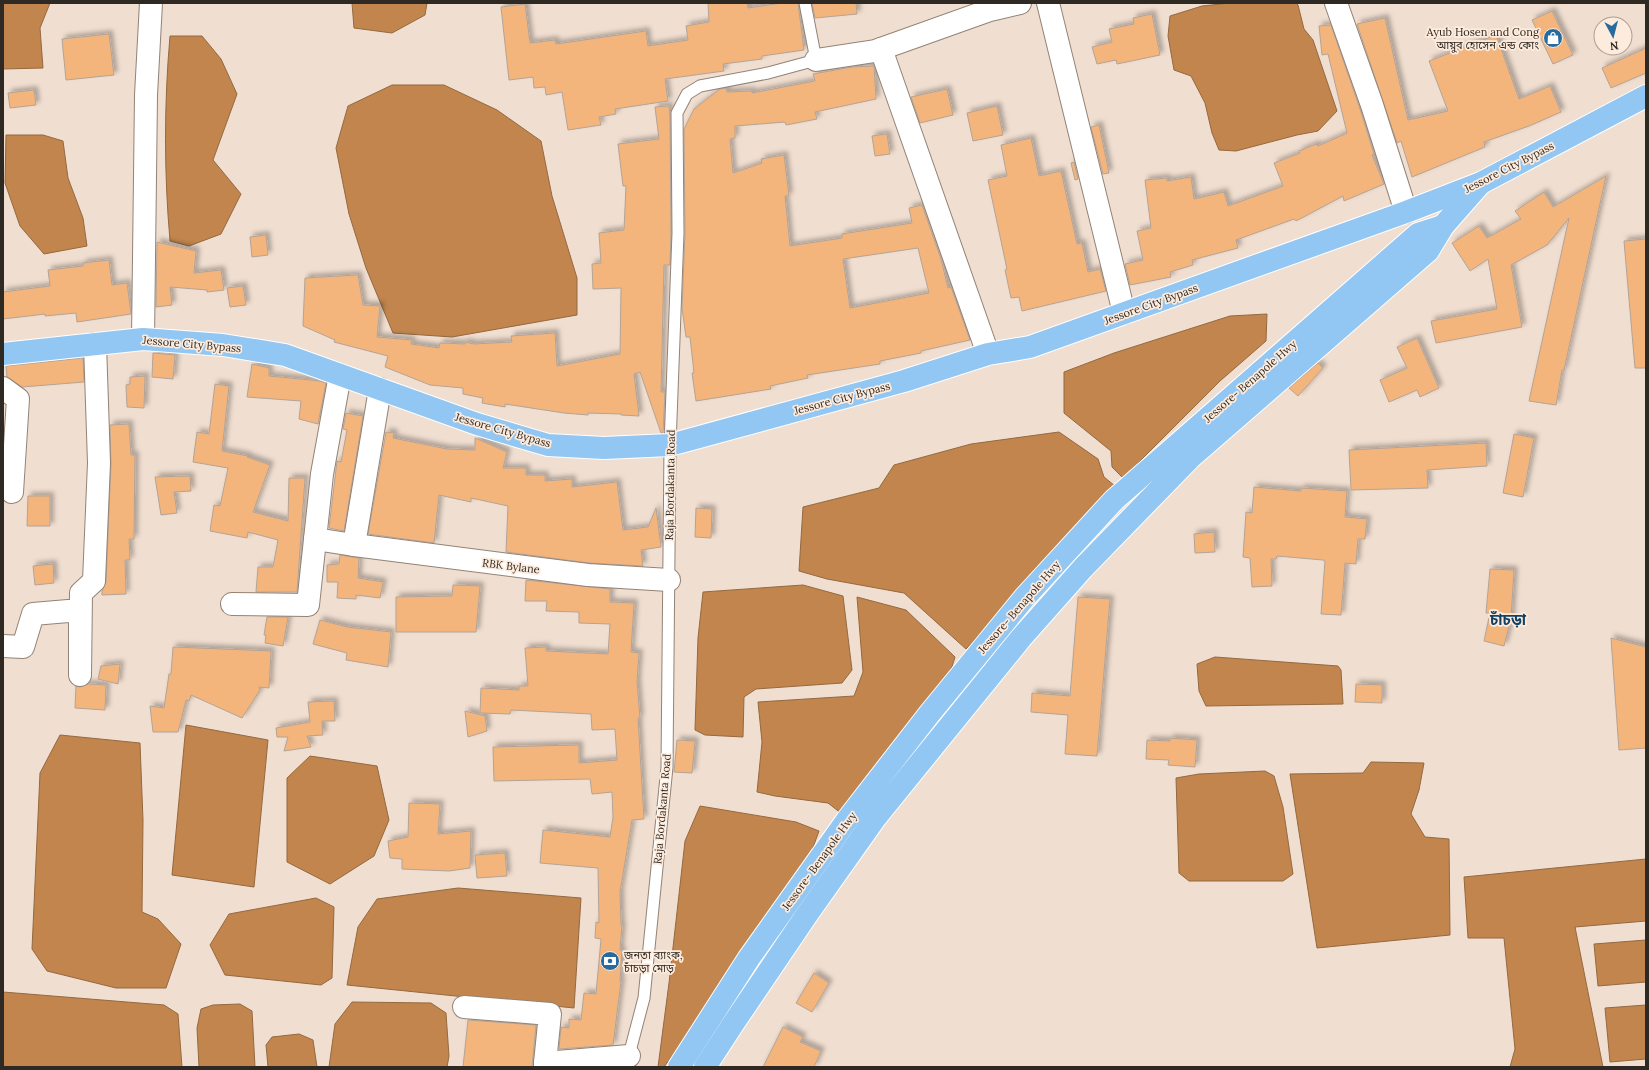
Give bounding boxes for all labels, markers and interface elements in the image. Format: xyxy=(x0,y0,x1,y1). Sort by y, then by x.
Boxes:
north arrow xyxy=(1593,16,1633,56)
place label: Ayub Hosen and Cong আয়ুব হোসেন এন্ড কোং xyxy=(1426,25,1540,53)
shop icon: Ayub Hosen and Cong আয়ুব হোসেন এন্ড কোং xyxy=(1542,27,1564,49)
text: N xyxy=(1609,38,1619,53)
street label: Jessore City Bypass xyxy=(1461,138,1556,196)
street label: Jessore City Bypass xyxy=(1101,281,1200,328)
street label: Jessore City Bypass xyxy=(141,333,242,355)
street label: Jessore- Benapole Hwy xyxy=(1200,337,1299,426)
street label: Jessore City Bypass xyxy=(791,378,892,418)
street label: Jessore City Bypass xyxy=(453,409,552,450)
street label: Raja Bordakanta Road xyxy=(662,429,678,540)
street label: RBK Bylane xyxy=(481,556,541,576)
street label: Jessore- Benapole Hwy xyxy=(974,558,1063,657)
district label: চাঁচড়া xyxy=(1489,610,1527,629)
street label: Raja Bordakanta Road xyxy=(650,753,674,865)
street label: Jessore- Benapole Hwy xyxy=(778,809,860,914)
place label: জনতা ব্যাংক, চাঁচড়া মোড় xyxy=(623,948,683,975)
bank icon: জনতা ব্যাংক, চাঁচড়া মোড় xyxy=(599,950,621,972)

